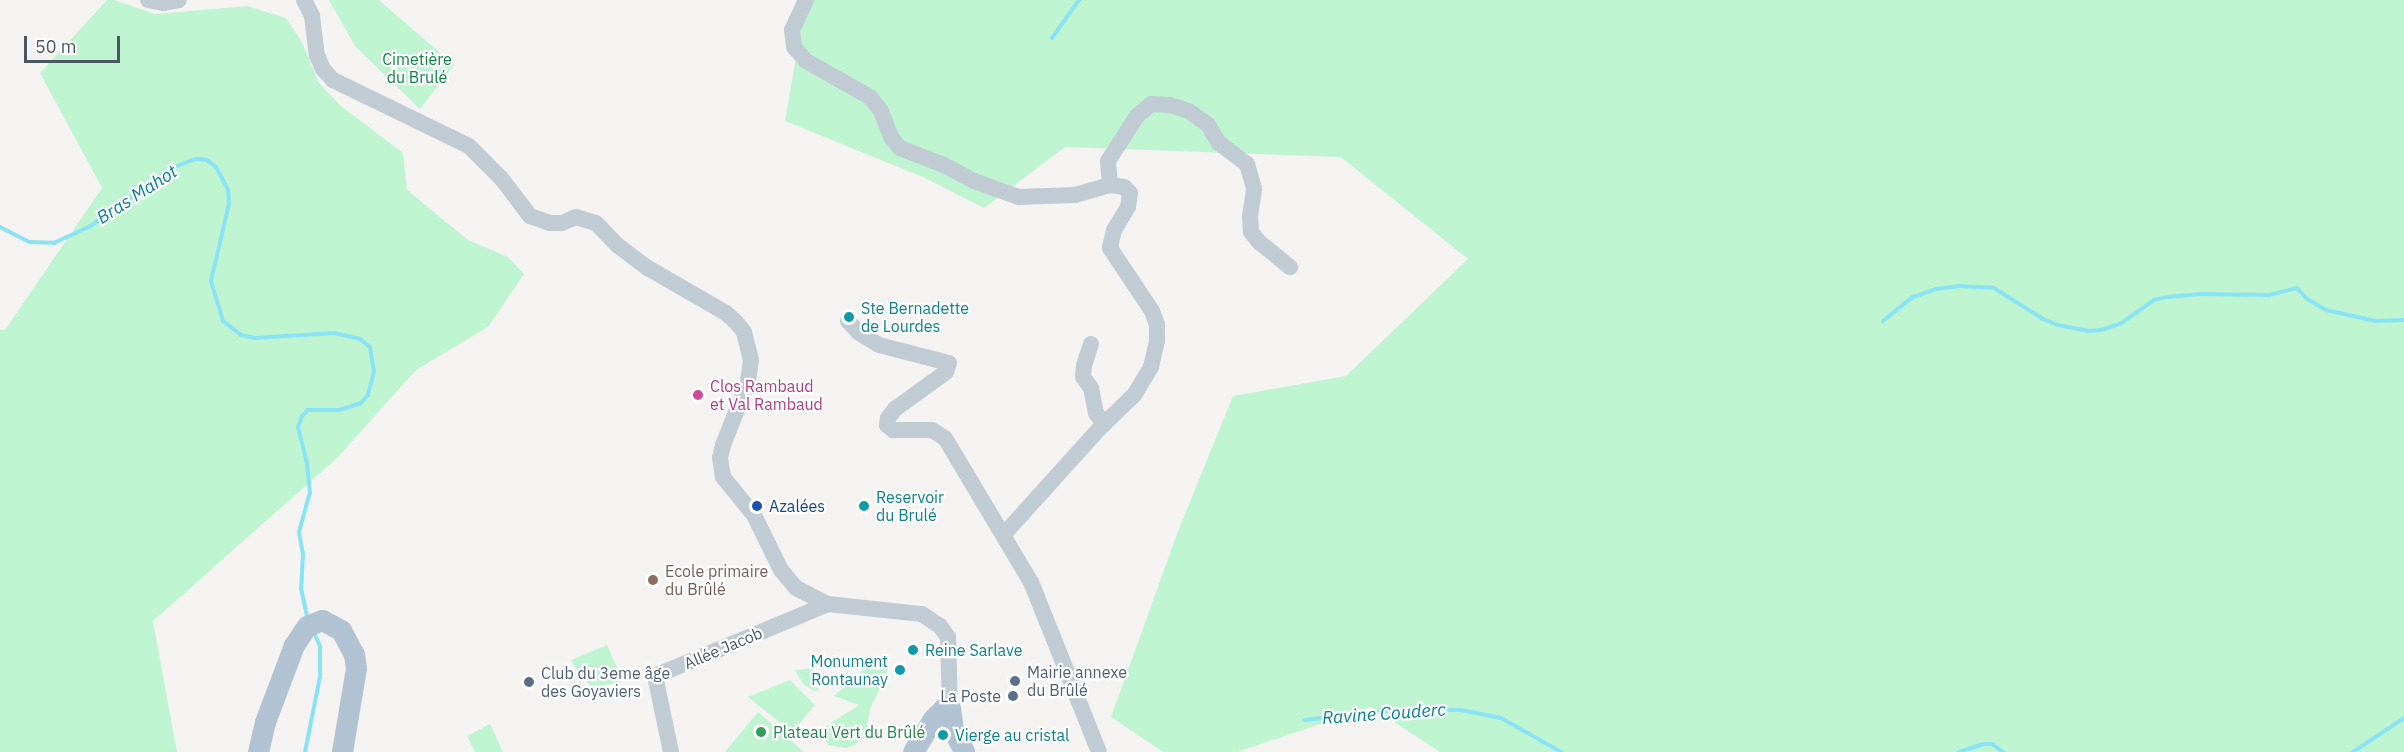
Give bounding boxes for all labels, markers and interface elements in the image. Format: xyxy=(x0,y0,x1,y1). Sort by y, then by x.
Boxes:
scale bar xyxy=(27,24,123,62)
text: 50 m xyxy=(35,35,77,58)
park label: Cimetière du Brulé xyxy=(382,49,452,87)
water label: Bras Mahot xyxy=(93,161,181,229)
place label: Ste Bernadette de Lourdes xyxy=(861,298,969,336)
marker: Ste Bernadette de Lourdes xyxy=(842,310,856,324)
place label: Clos Rambaud et Val Rambaud xyxy=(710,376,823,414)
marker: Clos Rambaud et Val Rambaud xyxy=(691,388,705,402)
place label: Reservoir du Brulé xyxy=(876,487,944,525)
place label: Azalées xyxy=(769,496,825,516)
marker: Azalées xyxy=(750,499,764,513)
marker: Reservoir du Brulé xyxy=(857,499,871,513)
place label: Ecole primaire du Brûlé xyxy=(665,561,768,599)
marker: Ecole primaire du Brûlé xyxy=(646,573,660,587)
street label: Allée Jacob xyxy=(681,623,765,673)
place label: Reine Sarlave xyxy=(925,640,1022,660)
marker: Reine Sarlave xyxy=(906,643,920,657)
place label: Monument Rontaunay xyxy=(810,651,888,689)
place label: Mairie annexe du Brûlé xyxy=(1027,662,1127,700)
place label: Club du 3eme âge des Goyaviers xyxy=(541,663,670,701)
marker: Monument Rontaunay xyxy=(893,663,907,677)
marker: Mairie annexe du Brûlé xyxy=(1008,674,1022,688)
marker: Club du 3eme âge des Goyaviers xyxy=(522,675,536,689)
place label: La Poste xyxy=(940,686,1001,706)
marker: La Poste xyxy=(1006,689,1020,703)
water label: Ravine Couderc xyxy=(1321,699,1447,729)
place label: Plateau Vert du Brûlé xyxy=(773,722,925,742)
marker: Plateau Vert du Brûlé xyxy=(754,725,768,739)
place label: Vierge au cristal xyxy=(955,725,1069,745)
marker: Vierge au cristal xyxy=(936,728,950,742)

